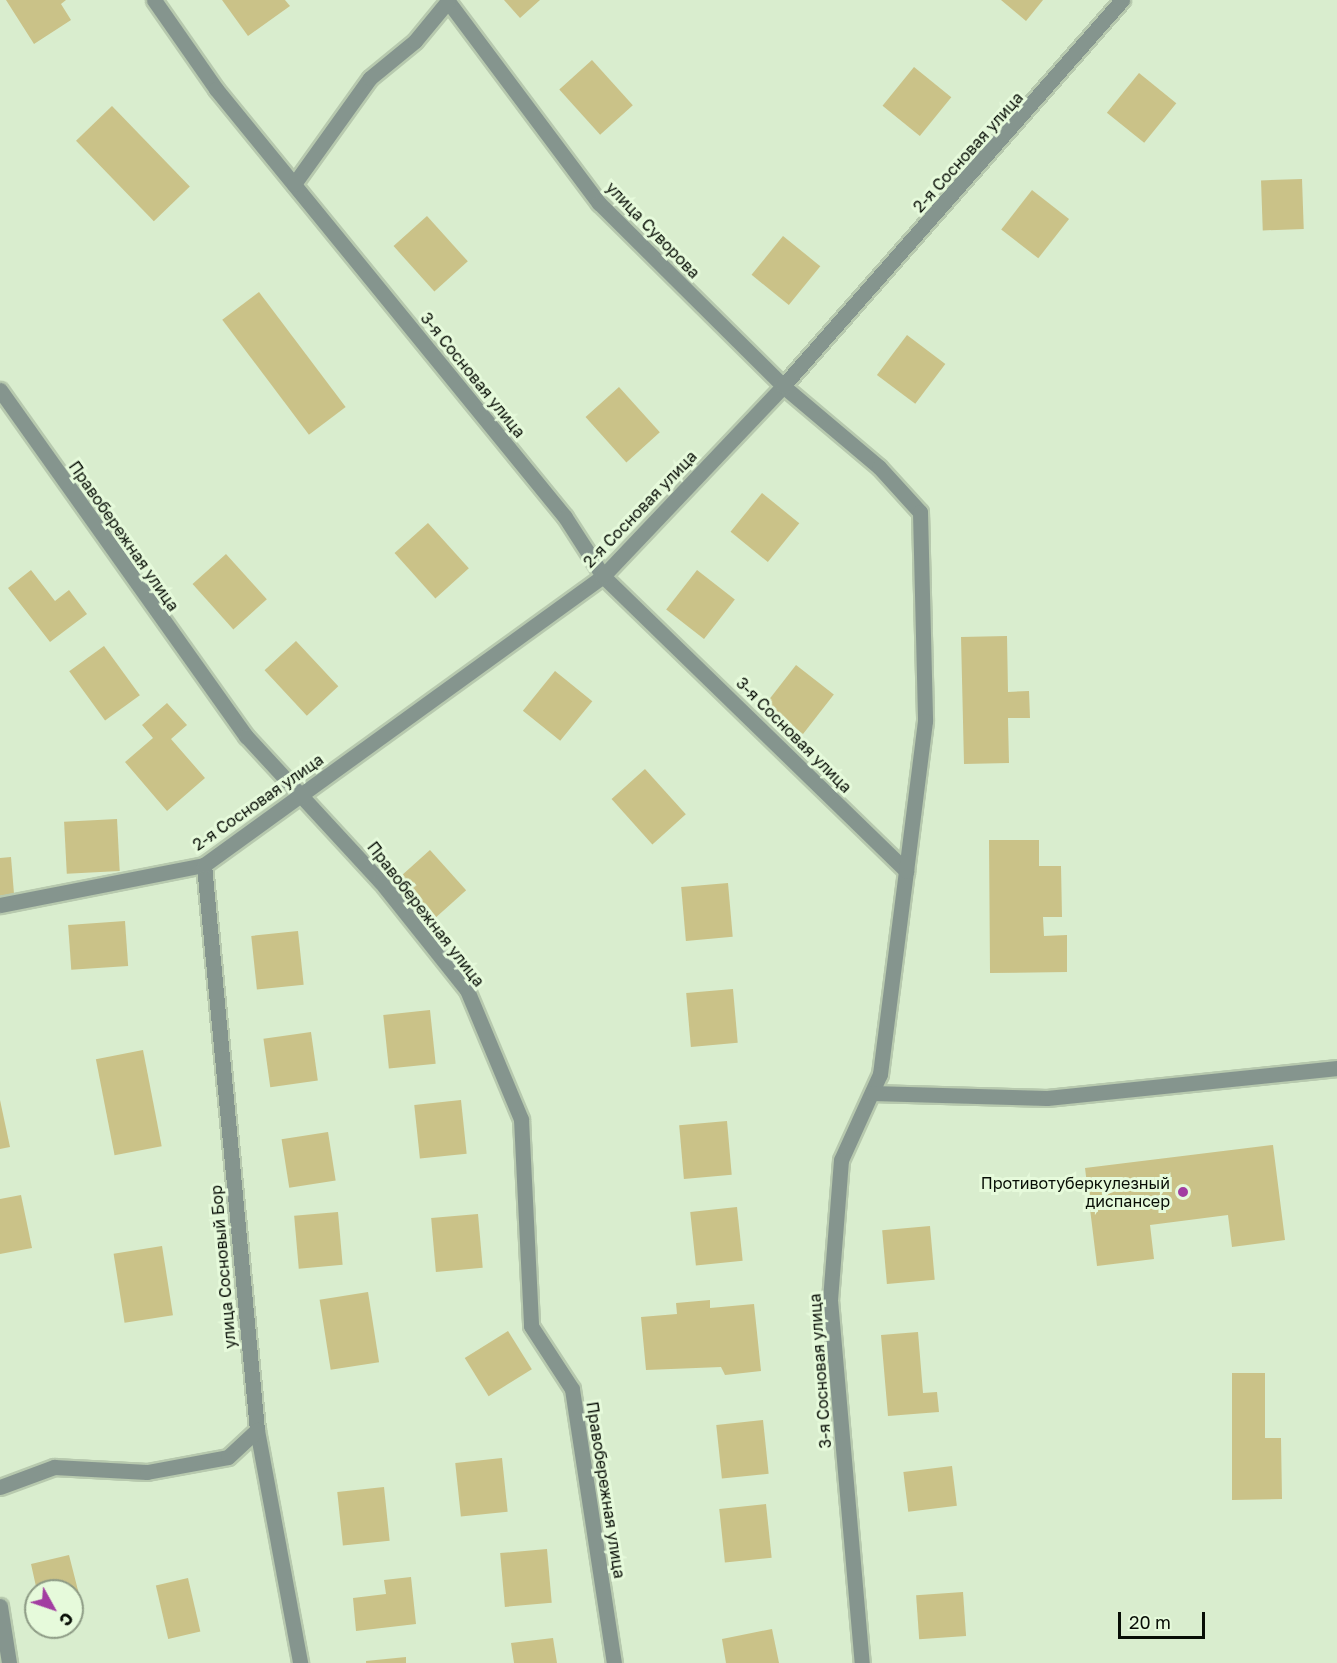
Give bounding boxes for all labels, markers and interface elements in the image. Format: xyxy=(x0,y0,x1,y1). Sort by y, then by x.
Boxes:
street label: 2-я Сосновая улица xyxy=(909,88,1027,216)
street label: улица Суворова xyxy=(602,178,704,282)
street label: 3-я Сосновая улица xyxy=(417,309,529,441)
street label: 2-я Сосновая улица xyxy=(579,447,701,571)
street label: Правобережная улица xyxy=(65,457,183,615)
street label: 3-я Сосновая улица xyxy=(732,673,856,797)
street label: 2-я Сосновая улица xyxy=(189,750,327,854)
street label: Правобережная улица xyxy=(363,838,489,990)
place label: Противотуберкулезный диспансер xyxy=(981,1173,1170,1211)
marker: Противотуберкулезный диспансер xyxy=(1174,1183,1192,1201)
street label: улица Сосновый Бор xyxy=(206,1184,240,1350)
street label: 3-я Сосновая улица xyxy=(805,1293,835,1449)
street label: Правобережная улица xyxy=(583,1400,629,1580)
north arrow xyxy=(24,1579,84,1639)
scale bar xyxy=(1121,1600,1208,1638)
text: С xyxy=(55,1608,78,1630)
text: 20 m xyxy=(1129,1611,1171,1633)

